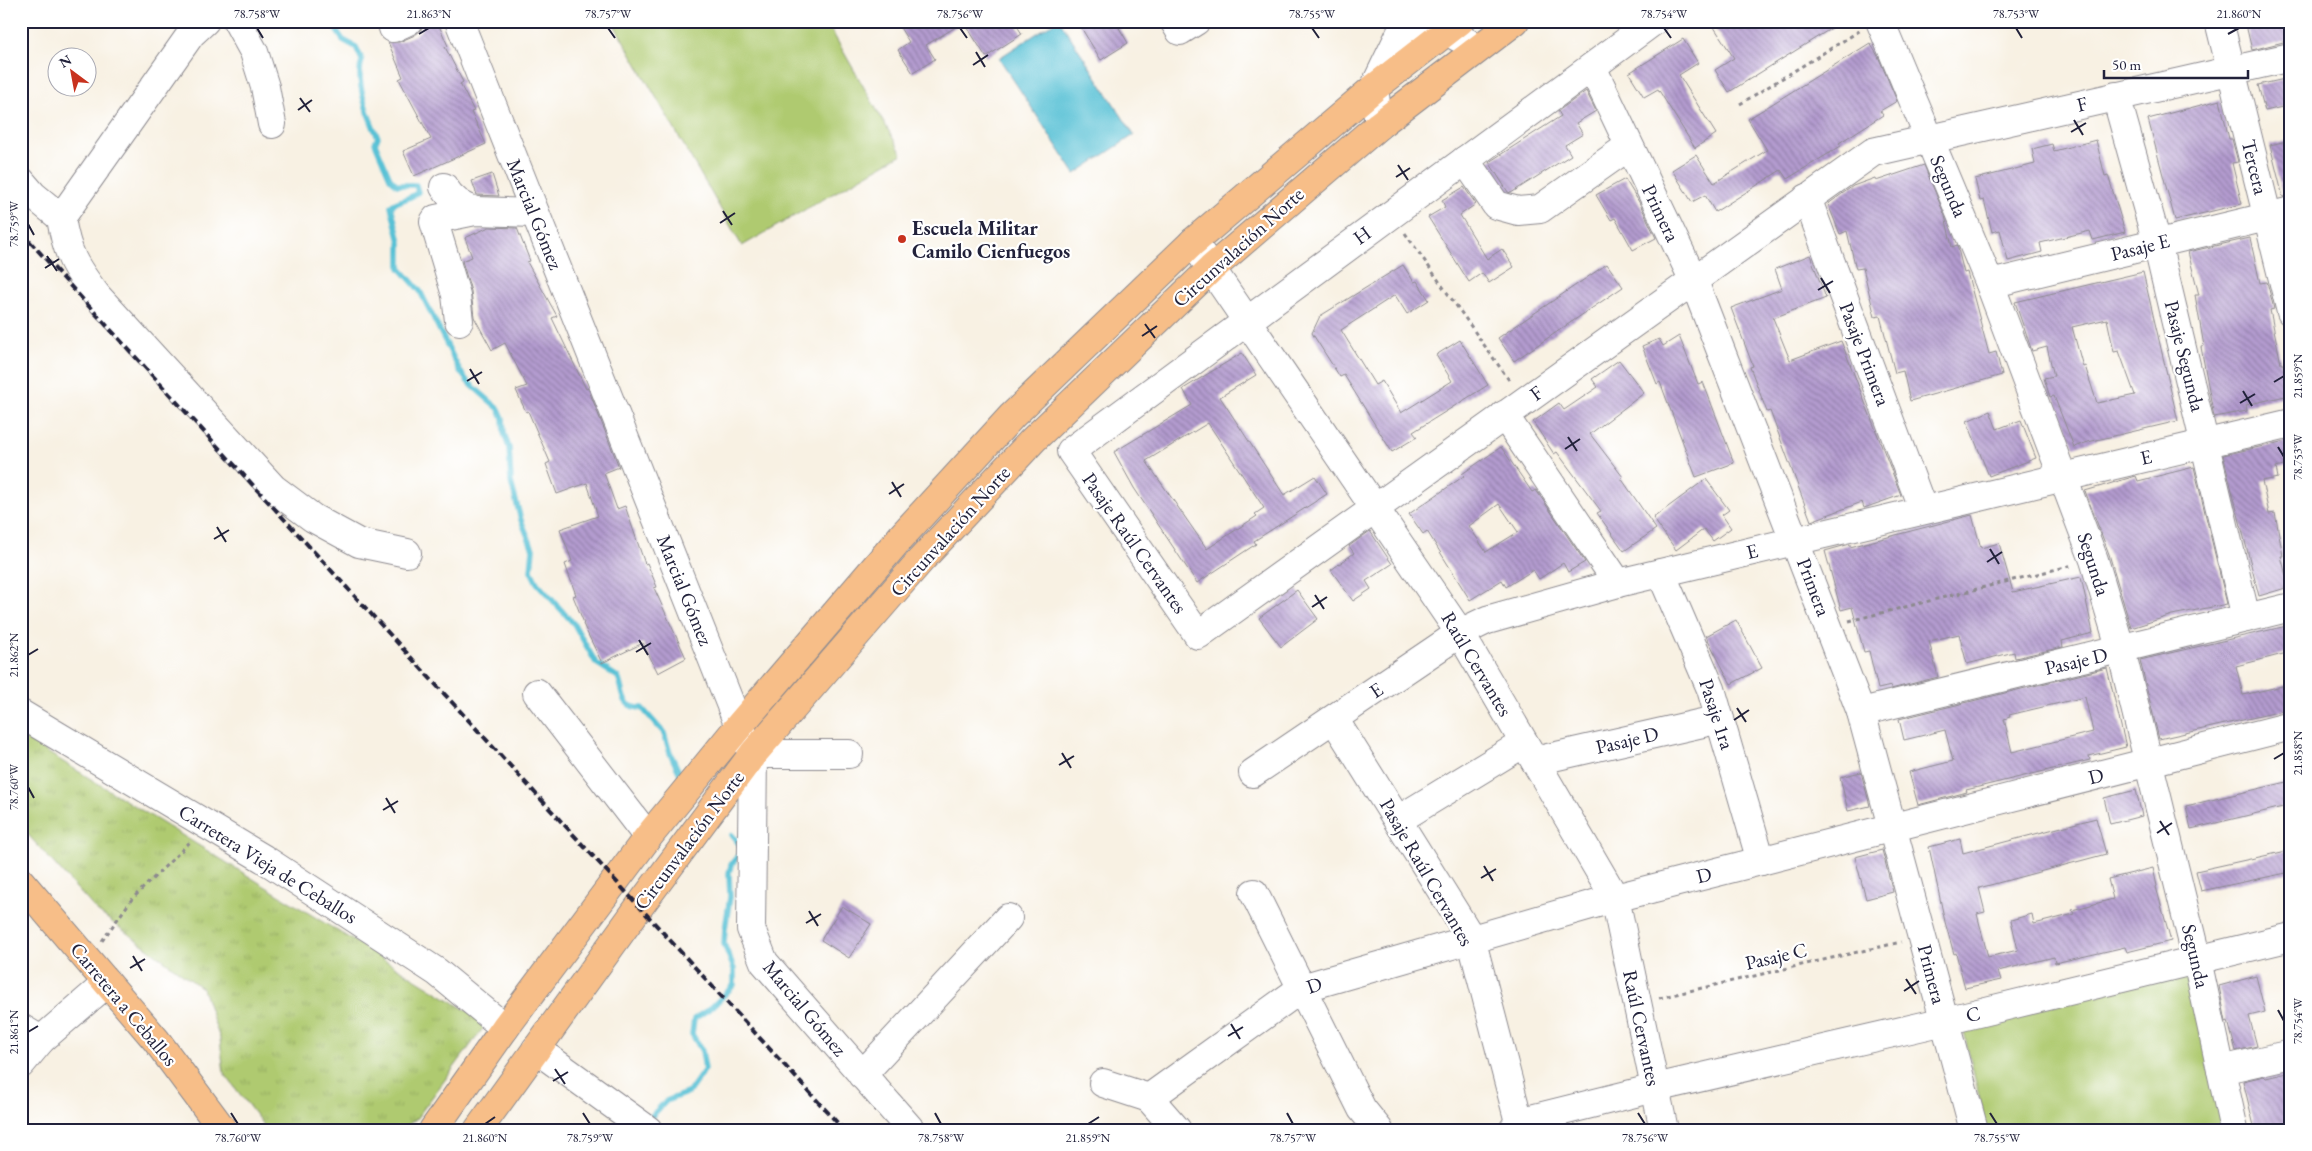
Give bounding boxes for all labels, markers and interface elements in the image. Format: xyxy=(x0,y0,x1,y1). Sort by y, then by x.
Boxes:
text: 78.758°W xyxy=(234,6,281,22)
text: 21.863°N xyxy=(407,6,452,22)
text: 78.757°W xyxy=(585,6,632,22)
text: 78.756°W xyxy=(937,6,984,22)
text: 78.755°W xyxy=(1289,6,1336,22)
text: 78.754°W xyxy=(1641,6,1688,22)
text: 78.753°W xyxy=(1993,6,2040,22)
text: 21.860°N xyxy=(2217,6,2262,22)
north arrow xyxy=(48,48,98,98)
scale bar xyxy=(2104,48,2248,80)
text: N xyxy=(56,50,75,72)
text: 50 m xyxy=(2112,55,2141,74)
street label: F xyxy=(2074,90,2090,118)
street label: Tercera xyxy=(2236,137,2274,197)
street label: Segunda xyxy=(1924,151,1974,221)
street label: Marcial Gómez xyxy=(501,155,569,274)
street label: Primera xyxy=(1636,180,1686,246)
street label: Circunvalación Norte xyxy=(1167,181,1309,313)
text: 78.759°W xyxy=(6,200,22,247)
place label: Escuela Militar Camilo Cienfuegos xyxy=(912,215,1070,264)
street label: H xyxy=(1348,220,1376,250)
street label: Pasaje E xyxy=(2108,227,2172,267)
marker: Escuela Militar Camilo Cienfuegos xyxy=(896,233,908,245)
street label: Pasaje Primera xyxy=(1833,298,1897,410)
street label: Pasaje Segunda xyxy=(2159,298,2211,414)
text: 21.859°N xyxy=(2290,353,2306,398)
street label: F xyxy=(1524,379,1548,407)
text: 78.753°W xyxy=(2290,433,2306,480)
street label: E xyxy=(2138,443,2154,471)
street label: Circunvalación Norte xyxy=(884,460,1016,602)
street label: Pasaje Raúl Cervantes xyxy=(1077,467,1193,619)
street label: Segunda xyxy=(2072,529,2116,599)
street label: Marcial Gómez xyxy=(651,531,719,650)
street label: E xyxy=(1743,537,1761,565)
street label: Primera xyxy=(1791,554,1837,620)
street label: Raúl Cervantes xyxy=(1436,607,1518,721)
text: 21.862°N xyxy=(6,632,22,677)
street label: Pasaje D xyxy=(2042,641,2110,681)
street label: Pasaje 1ra xyxy=(1693,675,1741,753)
street label: E xyxy=(1364,676,1388,704)
street label: Pasaje D xyxy=(1593,720,1661,760)
text: 21.858°N xyxy=(2290,730,2306,775)
street label: D xyxy=(2086,762,2106,790)
text: 78.760°W xyxy=(6,763,22,810)
street label: Circunvalación Norte xyxy=(628,765,750,915)
street label: Pasaje Raúl Cervantes xyxy=(1374,793,1480,951)
street label: Carretera Vieja de Ceballos xyxy=(174,798,362,930)
street label: D xyxy=(1694,861,1714,889)
street label: Segunda xyxy=(2176,921,2216,991)
street label: Pasaje C xyxy=(1742,936,1810,976)
street label: Carretera a Ceballos xyxy=(65,937,183,1071)
street label: Primera xyxy=(1912,941,1952,1007)
street label: Marcial Gómez xyxy=(757,955,853,1062)
street label: Raúl Cervantes xyxy=(1617,968,1667,1088)
street label: D xyxy=(1303,970,1325,1000)
text: 78.754°W xyxy=(2290,997,2306,1044)
street label: C xyxy=(1963,1000,1983,1028)
text: 21.861°N xyxy=(6,1009,22,1054)
text: 78.760°W xyxy=(215,1130,262,1146)
text: 21.860°N xyxy=(463,1130,508,1146)
text: 78.759°W xyxy=(567,1130,614,1146)
text: 78.758°W xyxy=(918,1130,965,1146)
text: 21.859°N xyxy=(1066,1130,1111,1146)
text: 78.757°W xyxy=(1270,1130,1317,1146)
text: 78.756°W xyxy=(1622,1130,1669,1146)
text: 78.755°W xyxy=(1974,1130,2021,1146)

